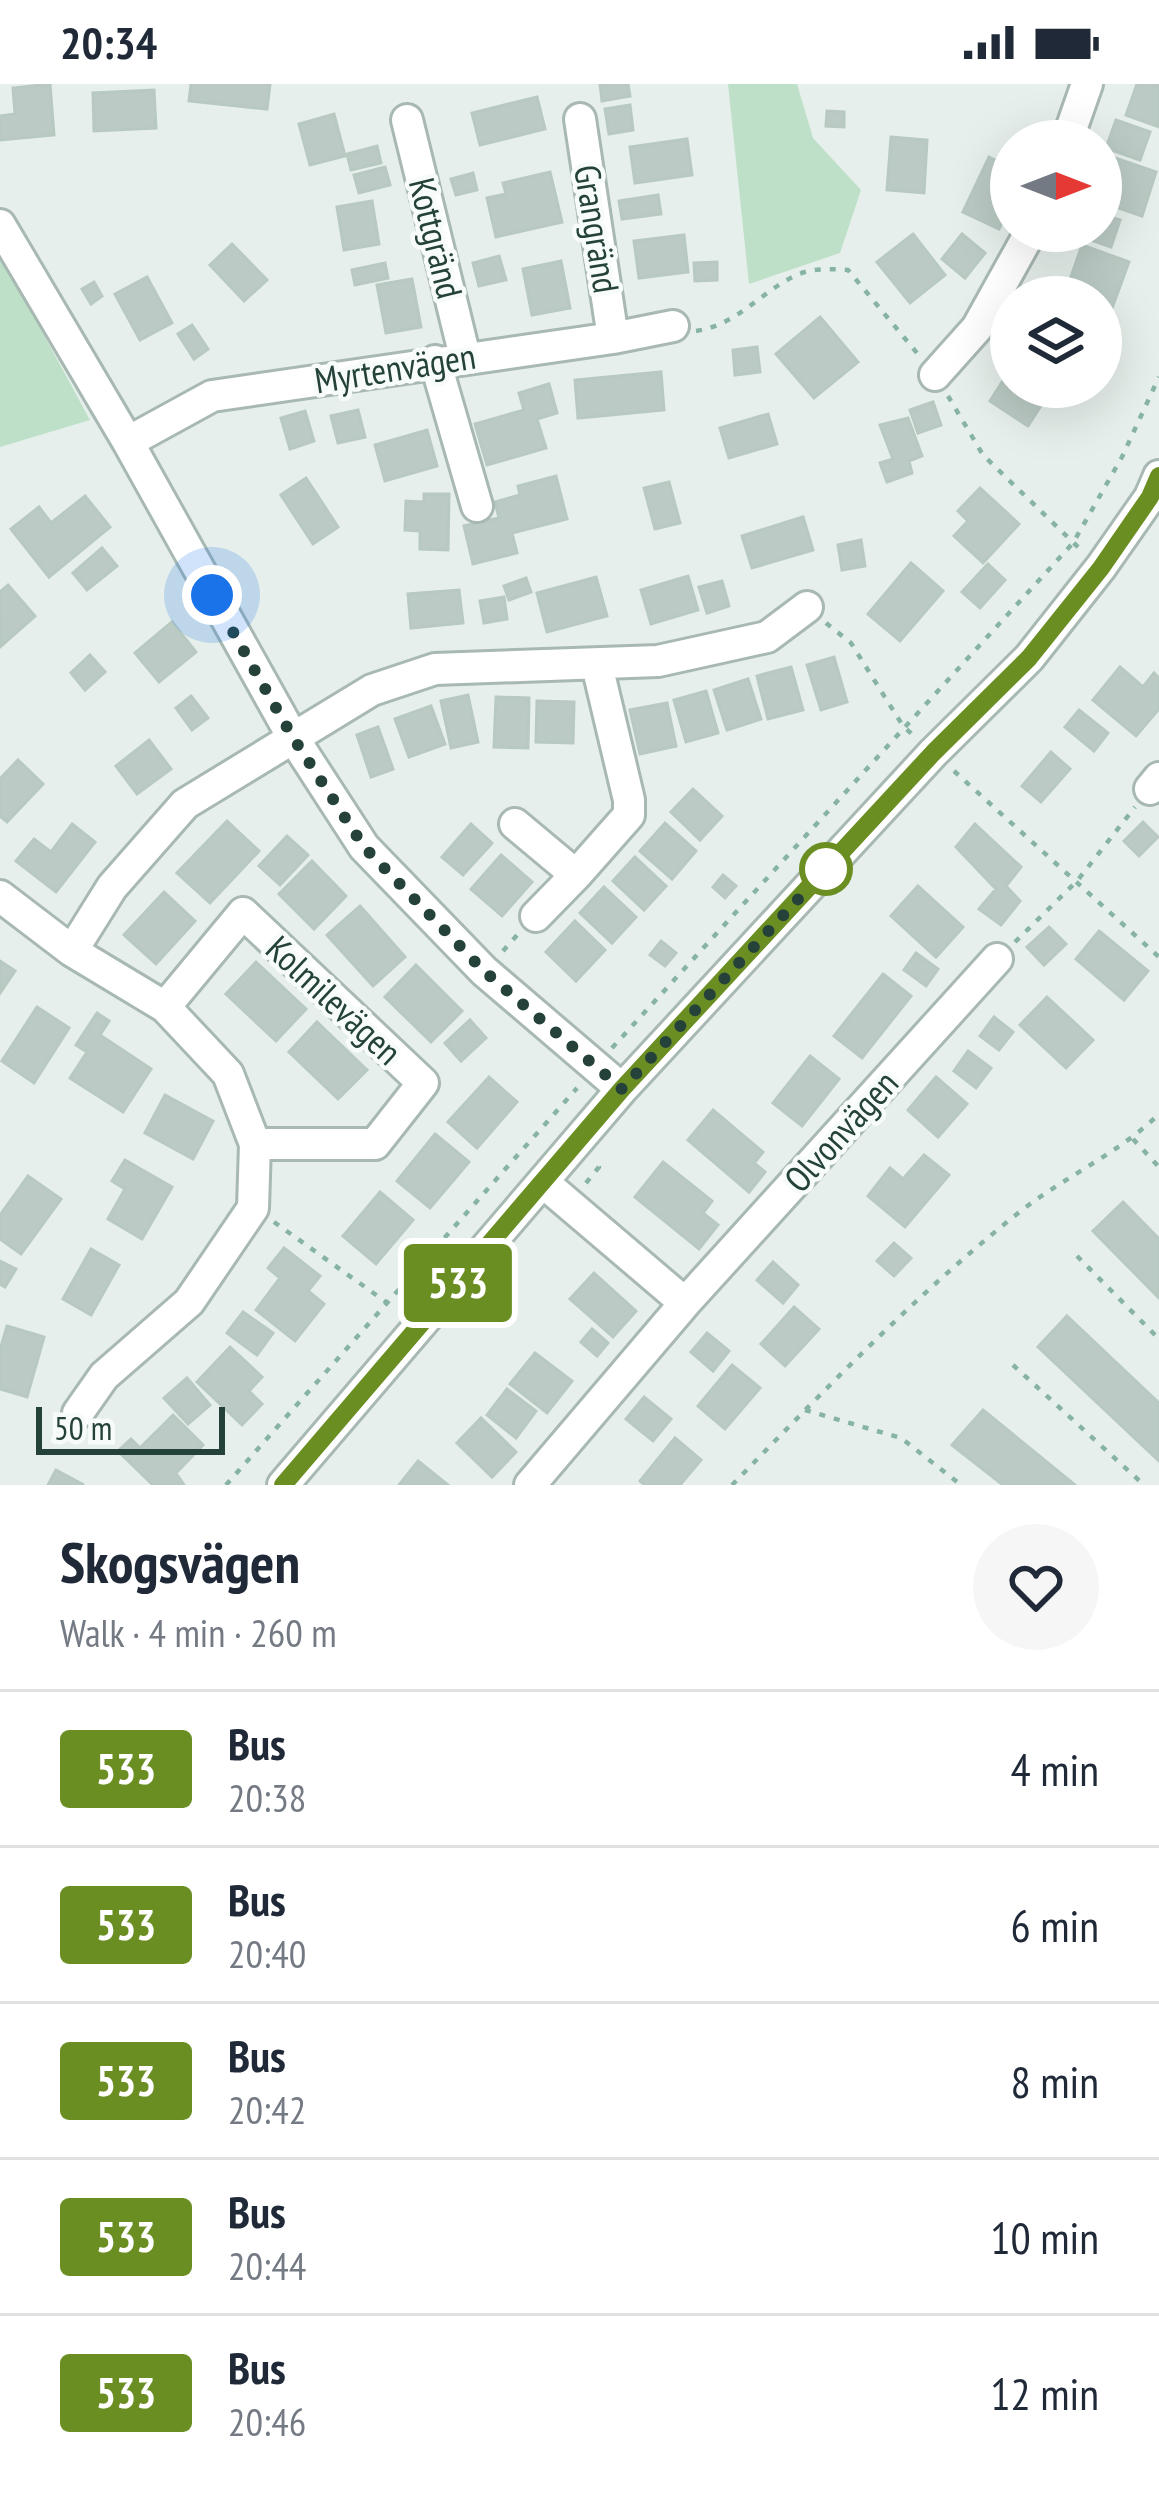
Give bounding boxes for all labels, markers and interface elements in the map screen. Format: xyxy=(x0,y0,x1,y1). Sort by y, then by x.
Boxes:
text: 20:34 xyxy=(60,13,157,71)
north arrow xyxy=(990,120,1122,252)
map controls xyxy=(990,120,1122,408)
street label: Grangränd xyxy=(564,162,631,296)
street label: Kottgränd xyxy=(399,173,474,303)
button: layers xyxy=(990,276,1122,408)
street label: Myrtenvägen xyxy=(311,332,479,403)
your location xyxy=(182,565,242,625)
unlabelled marker xyxy=(801,844,851,894)
street label: Kolmilevägen xyxy=(257,925,412,1074)
street label: Olvonvägen xyxy=(774,1060,908,1201)
line badge: 533 xyxy=(389,1244,527,1322)
text: 533 xyxy=(428,1255,488,1310)
scale bar xyxy=(36,1401,225,1454)
text: 50 m xyxy=(54,1406,112,1449)
button: heart xyxy=(973,1524,1099,1650)
text: Skogsvägen xyxy=(60,1525,300,1599)
text: Walk · 4 min · 260 m xyxy=(60,1607,337,1658)
text: Bus xyxy=(228,1714,286,1772)
text: 4 min xyxy=(1010,1740,1099,1798)
text: 533 xyxy=(96,1741,156,1796)
text: 20:38 xyxy=(228,1772,306,1823)
text: Bus xyxy=(228,1870,286,1928)
text: 6 min xyxy=(1010,1896,1099,1954)
text: 533 xyxy=(96,1897,156,1952)
text: 20:40 xyxy=(228,1928,306,1979)
text: Bus xyxy=(228,2026,286,2084)
text: 8 min xyxy=(1010,2052,1099,2110)
text: 533 xyxy=(96,2053,156,2108)
text: 20:42 xyxy=(228,2084,306,2135)
text: Bus xyxy=(228,2182,286,2240)
text: 10 min xyxy=(990,2208,1099,2266)
text: 533 xyxy=(96,2209,156,2264)
text: 20:44 xyxy=(228,2240,306,2291)
text: Bus xyxy=(228,2338,286,2396)
text: 12 min xyxy=(990,2364,1099,2422)
text: 533 xyxy=(96,2365,156,2420)
text: 20:46 xyxy=(228,2396,306,2447)

